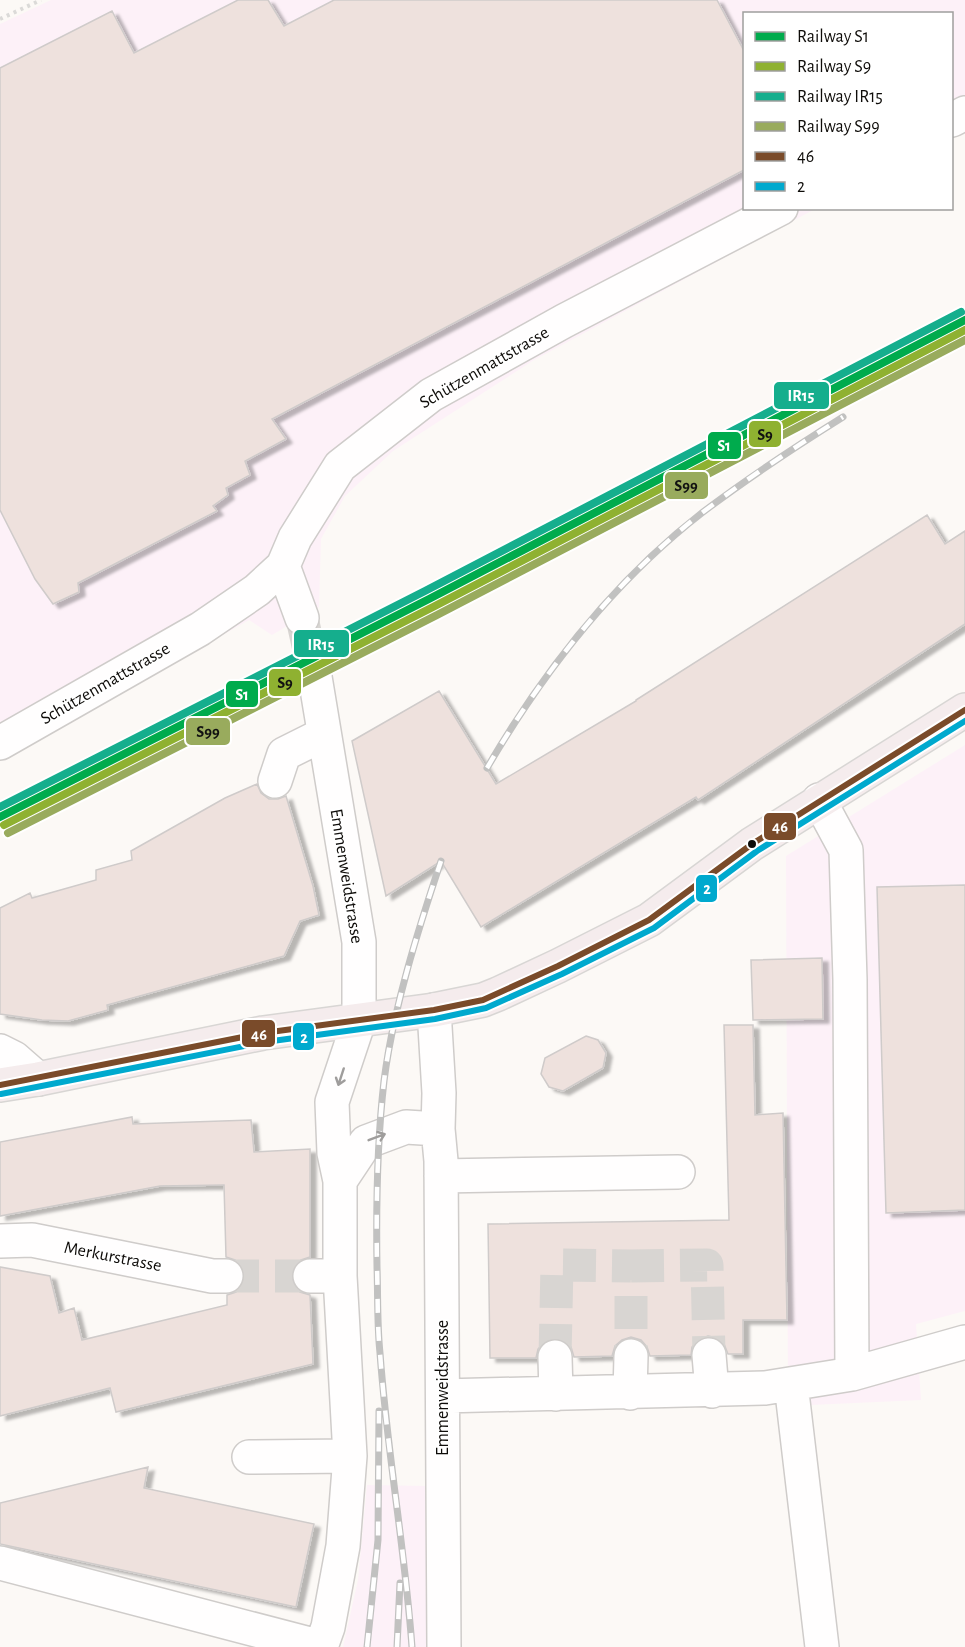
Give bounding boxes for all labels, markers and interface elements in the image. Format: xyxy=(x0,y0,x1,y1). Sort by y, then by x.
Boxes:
legend xyxy=(743,12,953,210)
text: Railway S1 xyxy=(797,28,869,46)
text: Railway S9 xyxy=(797,58,871,76)
text: Railway IR15 xyxy=(797,88,883,106)
text: Railway S99 xyxy=(797,118,880,136)
text: 46 xyxy=(797,148,814,166)
text: 2 xyxy=(797,178,805,196)
street label: Schützenmattstrasse xyxy=(417,324,552,412)
line badge: IR15 xyxy=(773,381,830,410)
text: IR15 xyxy=(788,388,814,404)
line badge: S9 xyxy=(748,420,782,448)
text: S9 xyxy=(757,427,773,443)
line badge: S1 xyxy=(707,431,742,460)
text: S1 xyxy=(717,438,731,454)
line badge: S99 xyxy=(664,471,709,500)
text: S99 xyxy=(674,478,698,494)
line badge: IR15 xyxy=(293,629,350,658)
text: IR15 xyxy=(308,637,334,653)
street label: Schützenmattstrasse xyxy=(38,640,173,728)
line badge: S9 xyxy=(268,668,302,697)
text: S9 xyxy=(277,675,293,691)
line badge: S1 xyxy=(225,680,259,708)
text: S1 xyxy=(235,687,249,703)
line badge: S99 xyxy=(185,717,231,746)
text: S99 xyxy=(196,724,220,740)
street label: Emmenweidstrasse xyxy=(326,807,366,945)
line badge: 46 xyxy=(763,812,797,841)
text: 46 xyxy=(772,819,788,835)
unlabelled marker xyxy=(746,838,758,850)
line badge: 2 xyxy=(695,874,718,903)
text: 2 xyxy=(703,881,711,897)
line badge: 46 xyxy=(241,1019,276,1048)
line badge: 2 xyxy=(292,1022,315,1051)
text: 46 xyxy=(251,1027,267,1043)
text: 2 xyxy=(300,1030,308,1046)
one-way arrow xyxy=(334,1067,345,1086)
one-way arrow xyxy=(367,1131,386,1142)
street label: Merkurstrasse xyxy=(63,1239,163,1275)
street label: Emmenweidstrasse xyxy=(434,1320,452,1456)

